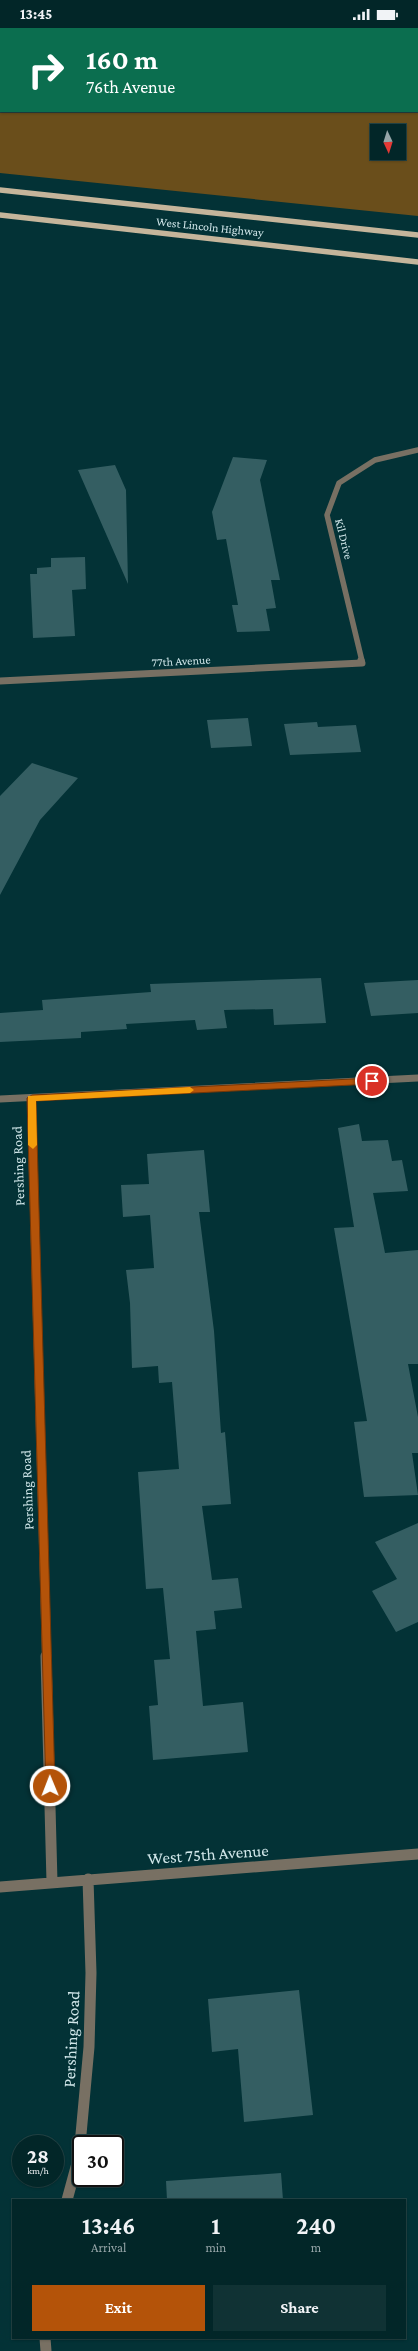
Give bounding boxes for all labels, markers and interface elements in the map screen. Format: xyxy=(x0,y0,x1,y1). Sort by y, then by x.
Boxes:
text: 13:45 xyxy=(20,6,52,22)
icon: right xyxy=(20,44,72,96)
text: 160 m xyxy=(86,44,158,75)
text: 76th Avenue xyxy=(86,77,175,97)
north arrow xyxy=(370,124,406,160)
map controls xyxy=(370,124,406,160)
street label: West Lincoln Highway xyxy=(156,214,265,240)
street label: Kil Drive xyxy=(332,517,356,561)
street label: 77th Avenue xyxy=(151,652,211,670)
pin xyxy=(355,1064,389,1098)
icon: arrive xyxy=(361,1070,383,1092)
street label: Pershing Road xyxy=(9,1125,27,1206)
street label: Pershing Road xyxy=(18,1449,36,1530)
position arrow xyxy=(29,1765,71,1807)
street label: West 75th Avenue xyxy=(147,1841,269,1868)
street label: Pershing Road xyxy=(59,1990,84,2088)
speed limit sign: 30 xyxy=(72,2135,124,2187)
text: 28 xyxy=(27,2145,49,2167)
text: km/h xyxy=(27,2165,49,2176)
text: 13:46 xyxy=(82,2212,135,2239)
text: 1 xyxy=(211,2212,220,2239)
text: 240 xyxy=(296,2212,336,2239)
text: Arrival xyxy=(91,2240,126,2255)
text: min xyxy=(205,2240,226,2255)
text: m xyxy=(311,2240,321,2255)
button: Exit xyxy=(32,2285,205,2331)
button: Share xyxy=(213,2285,386,2331)

